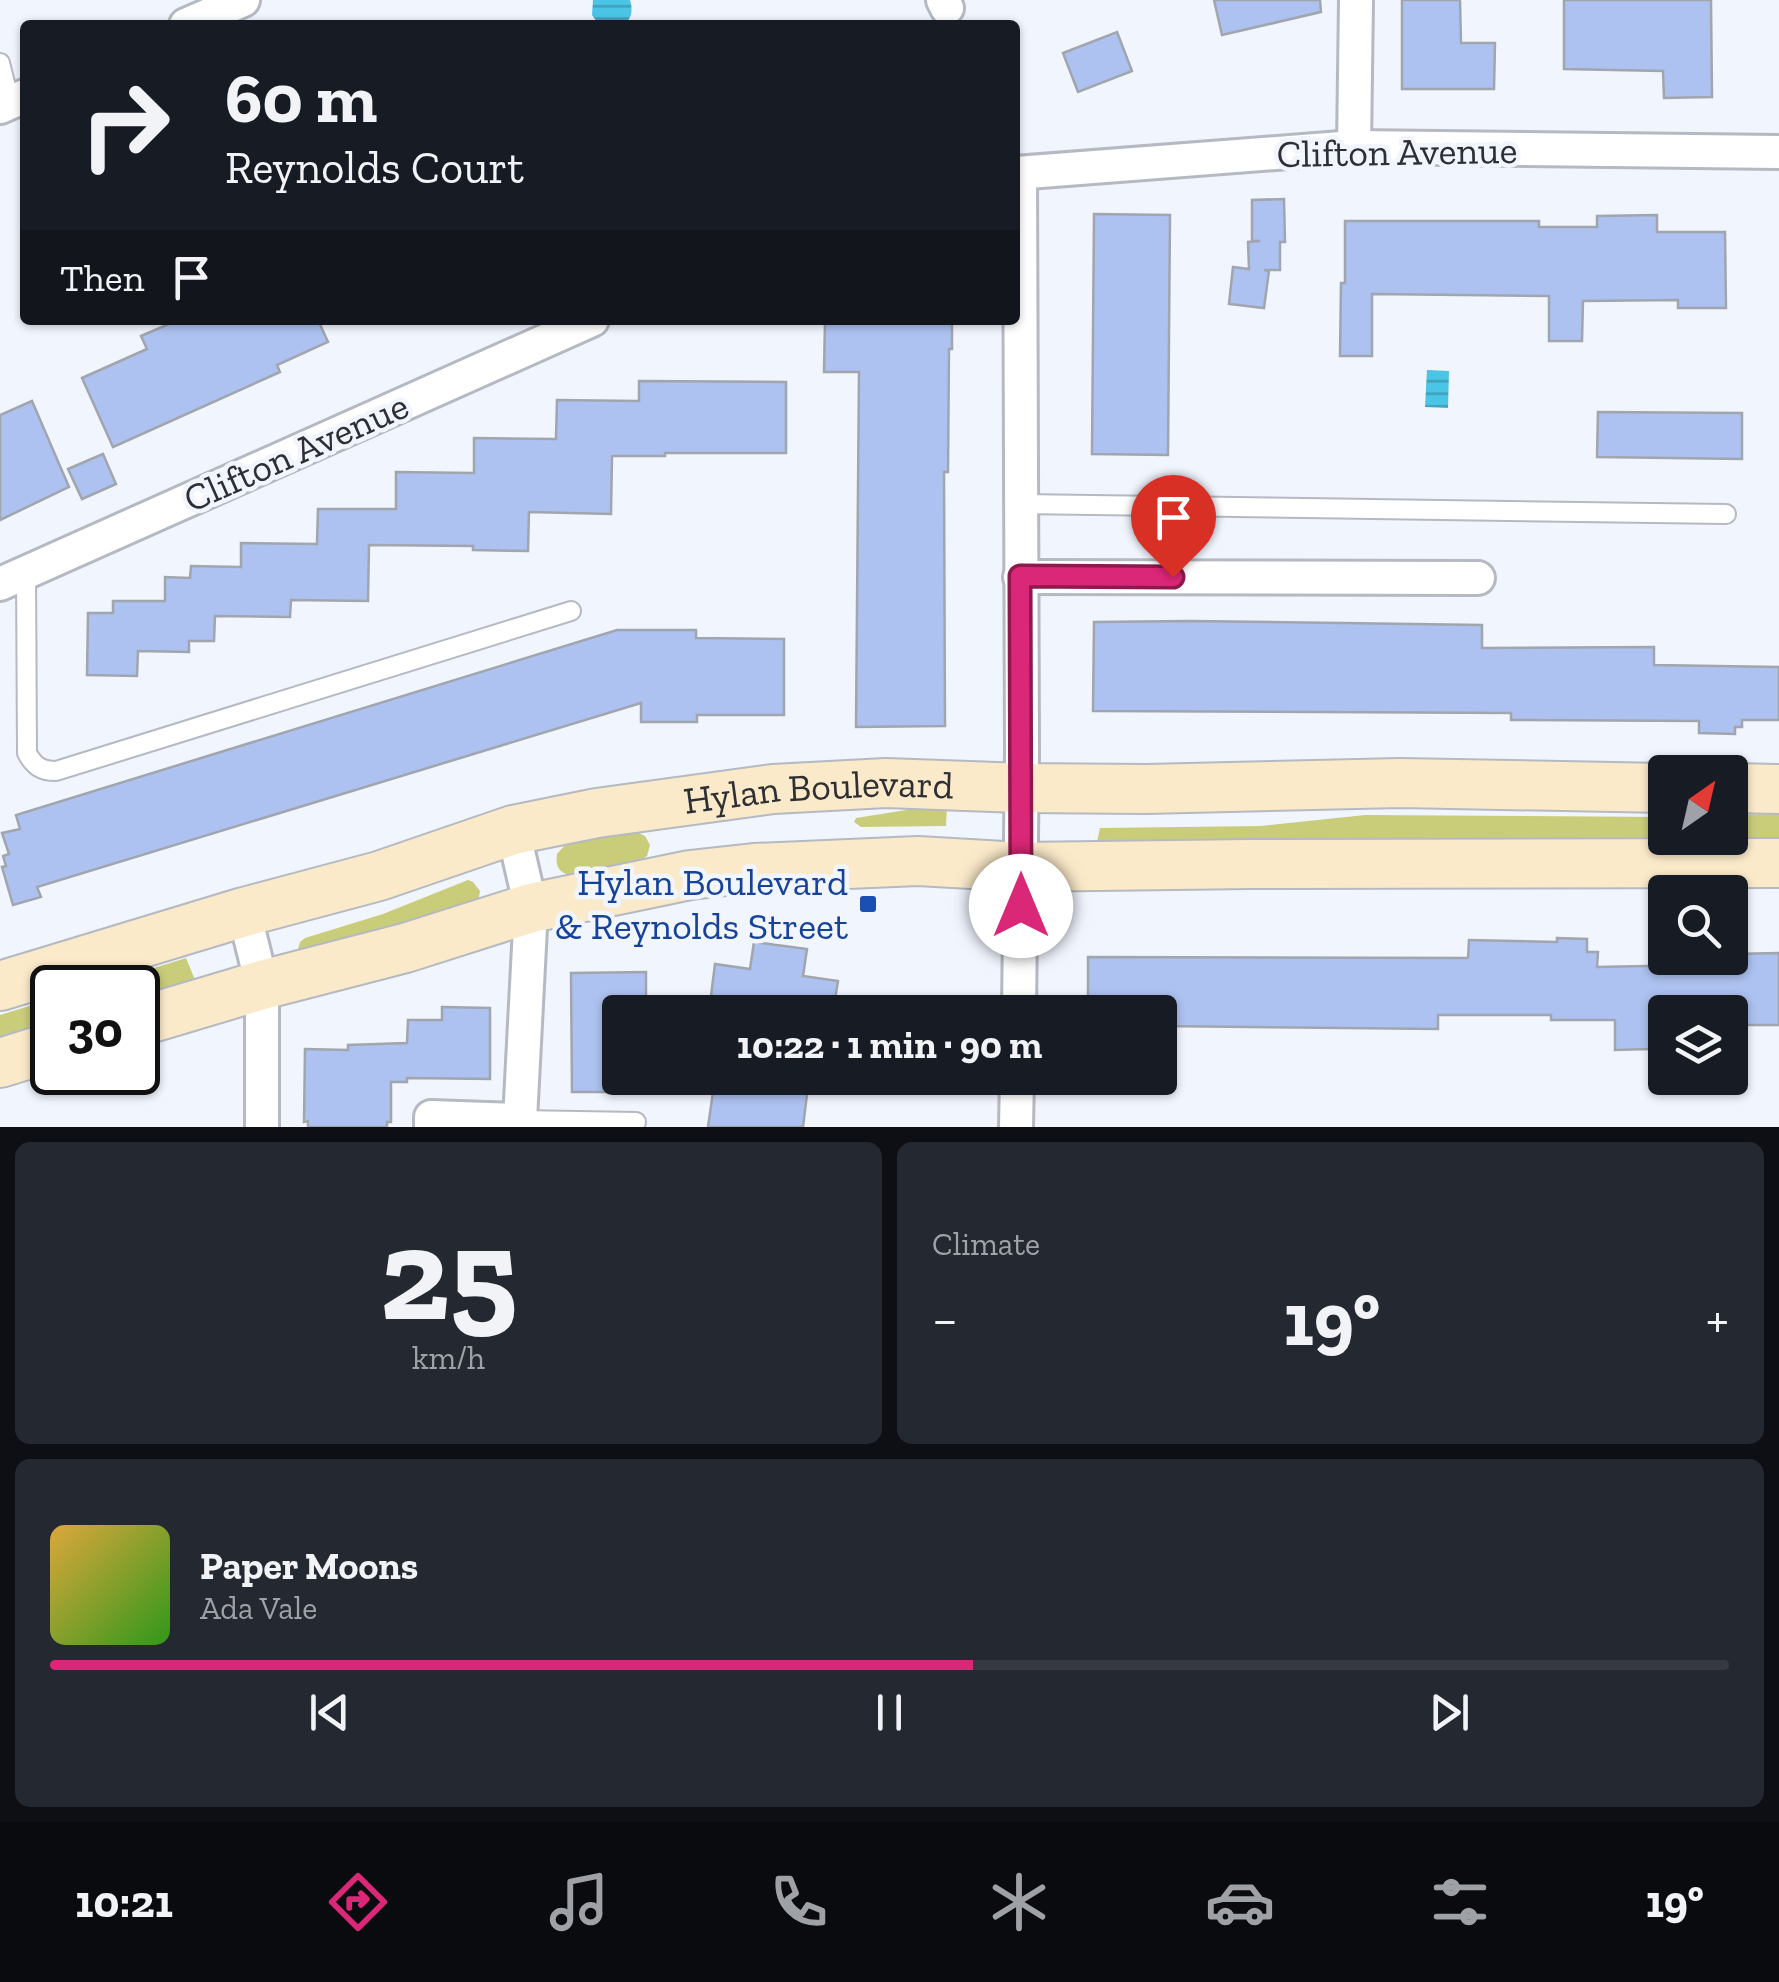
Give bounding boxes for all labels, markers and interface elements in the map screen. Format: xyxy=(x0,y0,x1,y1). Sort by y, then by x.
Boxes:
text: 60 m xyxy=(225,56,377,140)
icon: right xyxy=(60,60,190,190)
street label: Clifton Avenue xyxy=(1276,127,1518,177)
text: Reynolds Court xyxy=(225,141,524,195)
icon: arrive xyxy=(164,250,219,305)
text: Then xyxy=(60,255,144,301)
street label: Clifton Avenue xyxy=(177,382,415,522)
pin xyxy=(1131,475,1216,578)
icon: arrive xyxy=(1146,490,1201,545)
north arrow xyxy=(1648,755,1748,855)
map controls xyxy=(1648,755,1748,1095)
street label: Hylan Boulevard xyxy=(681,760,955,824)
position arrow xyxy=(969,854,1073,958)
place label: Hylan Boulevard & Reynolds Street xyxy=(554,859,848,949)
button: search xyxy=(1648,875,1748,975)
marker: Hylan Boulevard & Reynolds Street xyxy=(857,893,879,915)
speed limit sign: 30 xyxy=(30,965,160,1095)
button: layers xyxy=(1648,995,1748,1095)
text: 10:22 · 1 min · 90 m xyxy=(737,1022,1042,1068)
text: 25 xyxy=(380,1196,517,1352)
text: Climate xyxy=(932,1225,1040,1263)
text: 19° xyxy=(1283,1274,1380,1364)
text: − xyxy=(932,1286,958,1352)
text: + xyxy=(1706,1286,1729,1352)
text: km/h xyxy=(412,1339,485,1377)
text: Paper Moons xyxy=(200,1543,418,1589)
text: Ada Vale xyxy=(200,1589,317,1627)
icon: previous xyxy=(302,1685,357,1740)
icon: pause xyxy=(862,1685,917,1740)
icon: next xyxy=(1422,1685,1477,1740)
icon: directions xyxy=(323,1867,393,1937)
icon: music xyxy=(544,1867,614,1937)
icon: phone xyxy=(764,1867,834,1937)
icon: climate xyxy=(984,1867,1054,1937)
icon: car xyxy=(1205,1867,1275,1937)
icon: filters xyxy=(1425,1867,1495,1937)
text: 10:21 xyxy=(75,1875,173,1929)
text: 19° xyxy=(1646,1875,1704,1929)

